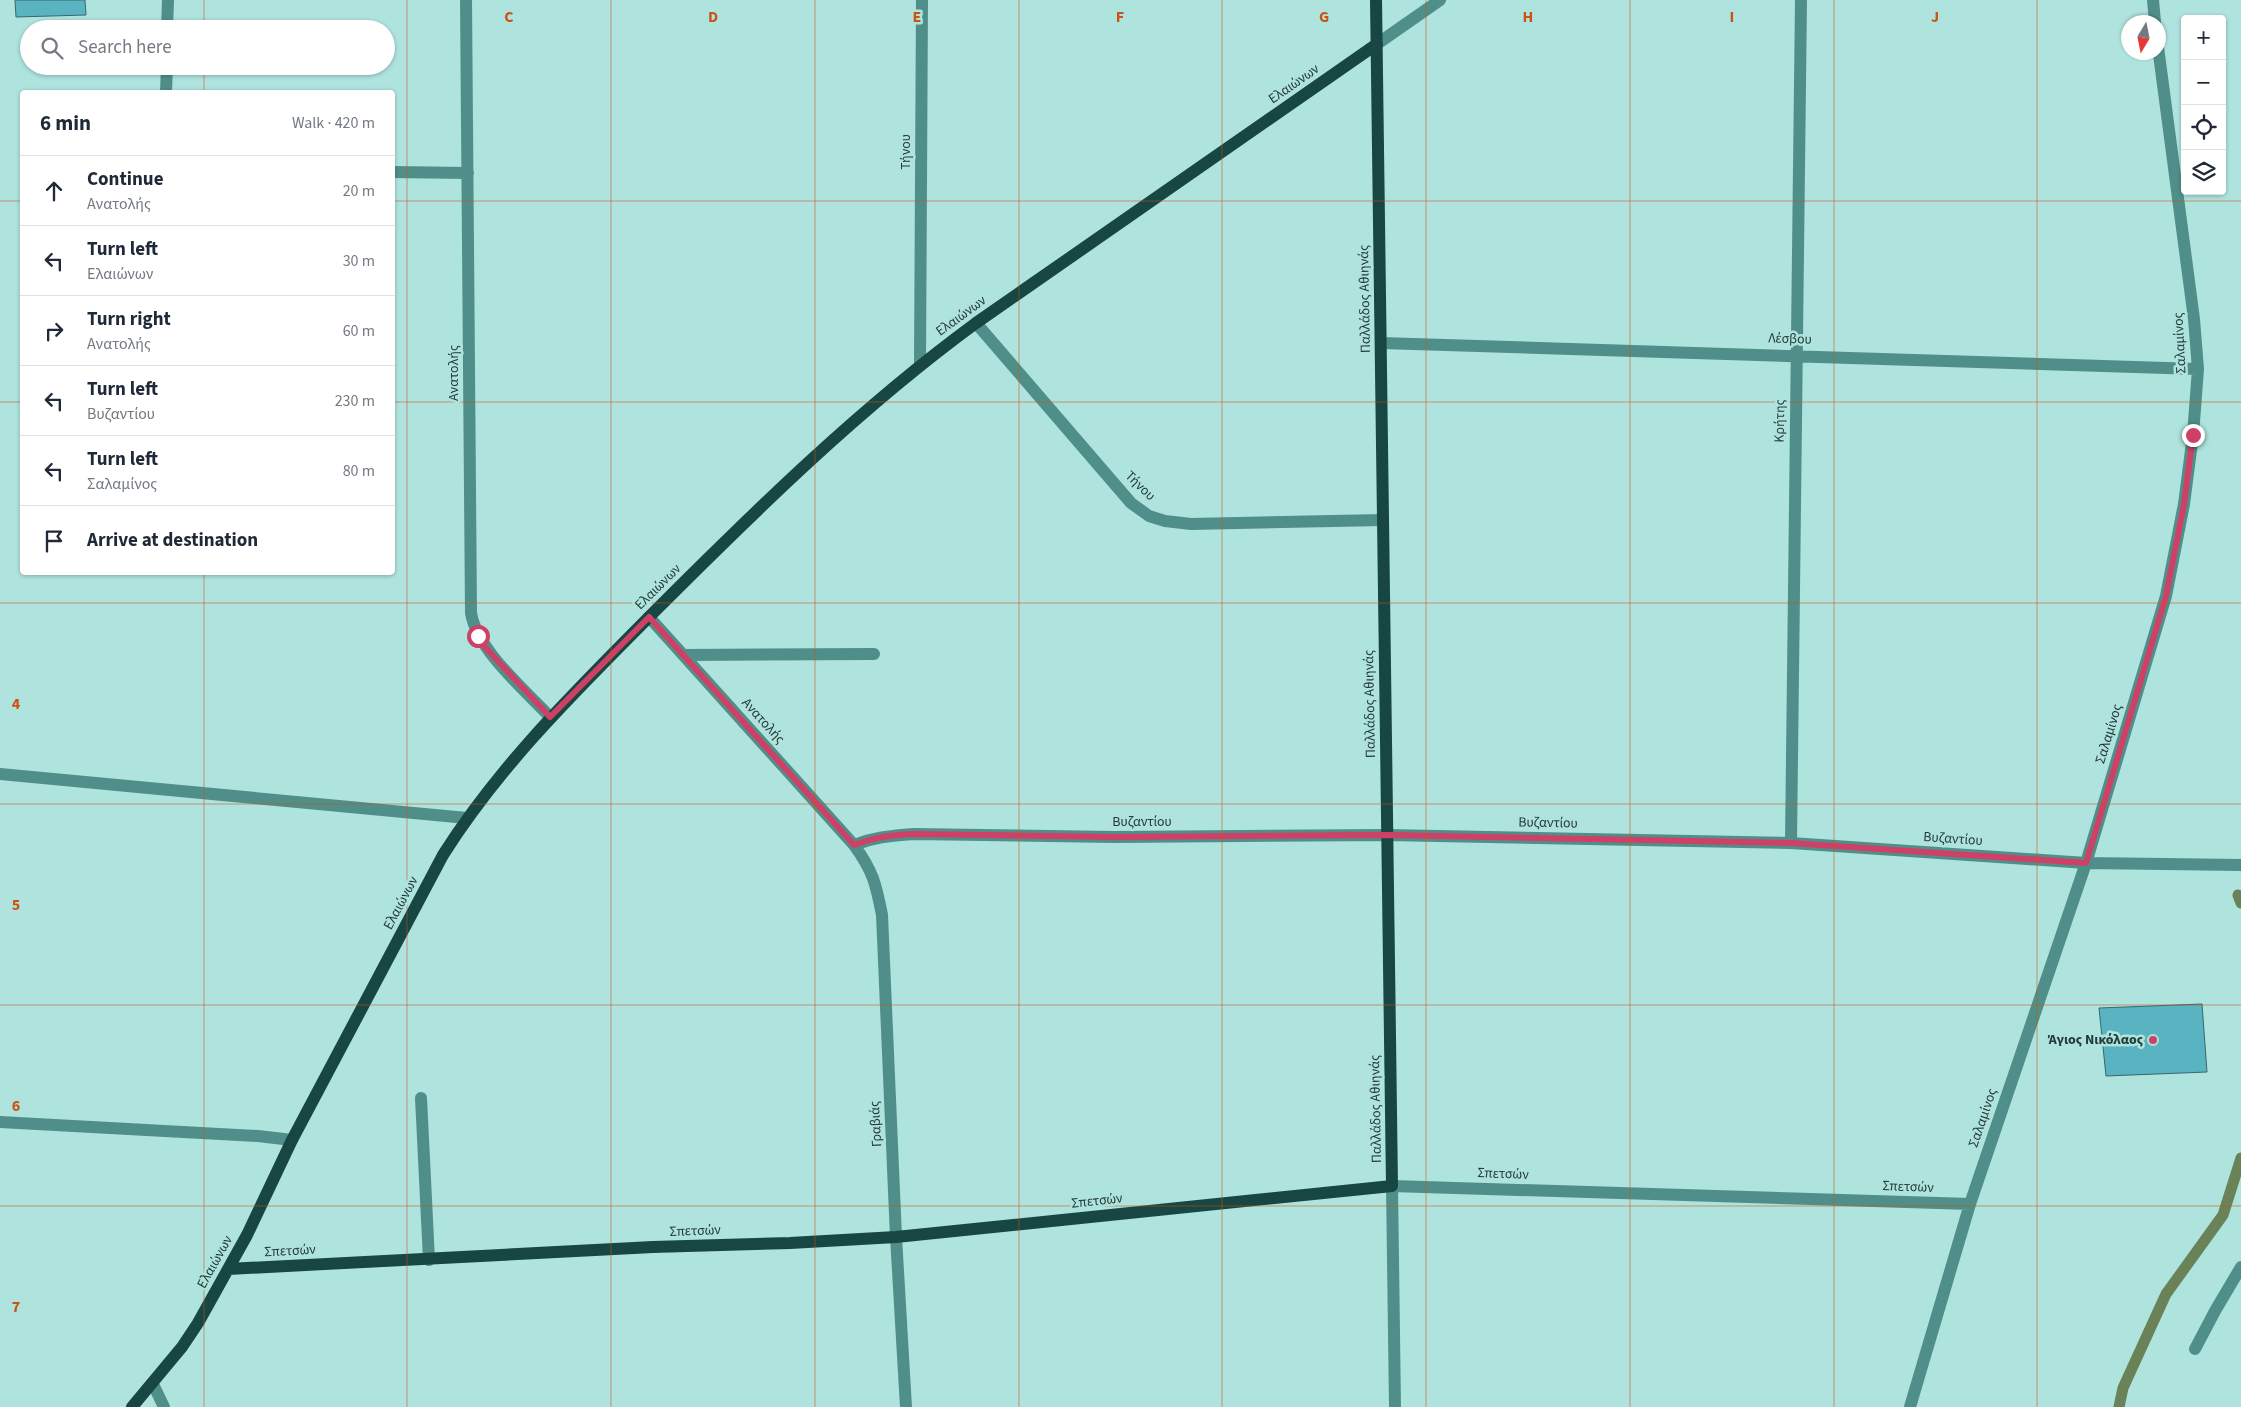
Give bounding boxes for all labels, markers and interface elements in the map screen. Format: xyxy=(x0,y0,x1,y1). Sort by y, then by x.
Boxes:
text: C xyxy=(504,6,514,28)
text: D xyxy=(708,6,718,28)
text: E xyxy=(913,6,921,28)
text: F xyxy=(1116,6,1124,28)
text: G xyxy=(1319,6,1329,28)
text: H xyxy=(1523,6,1533,28)
text: I xyxy=(1730,6,1734,28)
text: J xyxy=(1931,6,1939,28)
north arrow xyxy=(2121,15,2166,60)
map controls xyxy=(2181,15,2226,195)
button: + xyxy=(2181,15,2226,60)
search box xyxy=(20,20,395,75)
icon: search xyxy=(38,34,66,62)
text: Search here xyxy=(78,34,172,61)
street label: Ελαιώνων xyxy=(1264,59,1324,109)
button: − xyxy=(2181,60,2226,105)
button: locate xyxy=(2181,105,2226,150)
text: 6 min xyxy=(40,108,91,138)
text: Walk · 420 m xyxy=(292,112,375,134)
street label: Τήνου xyxy=(896,134,916,170)
button: layers xyxy=(2181,150,2226,195)
text: Continue xyxy=(87,166,164,193)
icon: ahead xyxy=(40,177,68,205)
text: 20 m xyxy=(343,180,375,202)
text: Ανατολής xyxy=(87,193,151,215)
text: Turn left xyxy=(87,236,158,263)
street label: Παλλάδος Αθιηνάς xyxy=(1354,245,1376,353)
icon: left xyxy=(40,247,68,275)
text: 30 m xyxy=(343,250,375,272)
text: Ελαιώνων xyxy=(87,263,153,285)
street label: Ελαιώνων xyxy=(932,291,991,341)
text: Turn right xyxy=(87,306,171,333)
street label: Σαλαμίνος xyxy=(2168,312,2192,374)
icon: right xyxy=(40,317,68,345)
text: 60 m xyxy=(343,320,375,342)
street label: Λέσβου xyxy=(1768,328,1812,350)
text: Ανατολής xyxy=(87,333,151,355)
street label: Ανατολής xyxy=(444,345,464,401)
text: Turn left xyxy=(87,376,158,403)
icon: left xyxy=(40,387,68,415)
text: 230 m xyxy=(335,390,375,412)
street label: Κρήτης xyxy=(1770,399,1790,443)
text: Βυζαντίου xyxy=(87,403,155,425)
route end xyxy=(2182,424,2205,447)
text: Turn left xyxy=(87,446,158,473)
icon: left xyxy=(40,457,68,485)
text: 80 m xyxy=(343,460,375,482)
street label: Τήνου xyxy=(1120,466,1160,506)
text: Σαλαμίνος xyxy=(87,473,157,495)
icon: arrive xyxy=(40,527,68,555)
text: Arrive at destination xyxy=(87,527,258,554)
street label: Ελαιώνων xyxy=(630,559,686,615)
route start xyxy=(467,625,490,648)
street label: Παλλάδος Αθιηνάς xyxy=(1359,650,1381,758)
text: 4 xyxy=(12,693,21,715)
street label: Ανατολής xyxy=(737,694,789,748)
street label: Σαλαμίνος xyxy=(2090,702,2128,766)
street label: Βυζαντίου xyxy=(1112,812,1172,832)
street label: Βυζαντίου xyxy=(1518,812,1578,834)
street label: Βυζαντίου xyxy=(1923,827,1983,851)
street label: Ελαιώνων xyxy=(379,872,424,933)
text: 5 xyxy=(12,894,20,916)
place label: Άγιος Νικόλαος xyxy=(2048,1030,2144,1050)
marker: Άγιος Νικόλαος xyxy=(2147,1034,2159,1046)
street label: Παλλάδος Αθιηνάς xyxy=(1365,1055,1387,1163)
street label: Σαλαμίνος xyxy=(1964,1086,2002,1150)
text: 6 xyxy=(12,1095,20,1117)
street label: Γραβιάς xyxy=(865,1100,887,1148)
street label: Σπετσών xyxy=(1477,1163,1529,1185)
street label: Σπετσών xyxy=(1882,1176,1934,1198)
street label: Σπετσών xyxy=(1070,1188,1124,1214)
street label: Σπετσών xyxy=(669,1220,721,1242)
street label: Ελαιώνων xyxy=(192,1231,238,1292)
street label: Σπετσών xyxy=(264,1240,317,1262)
text: 7 xyxy=(12,1296,20,1318)

